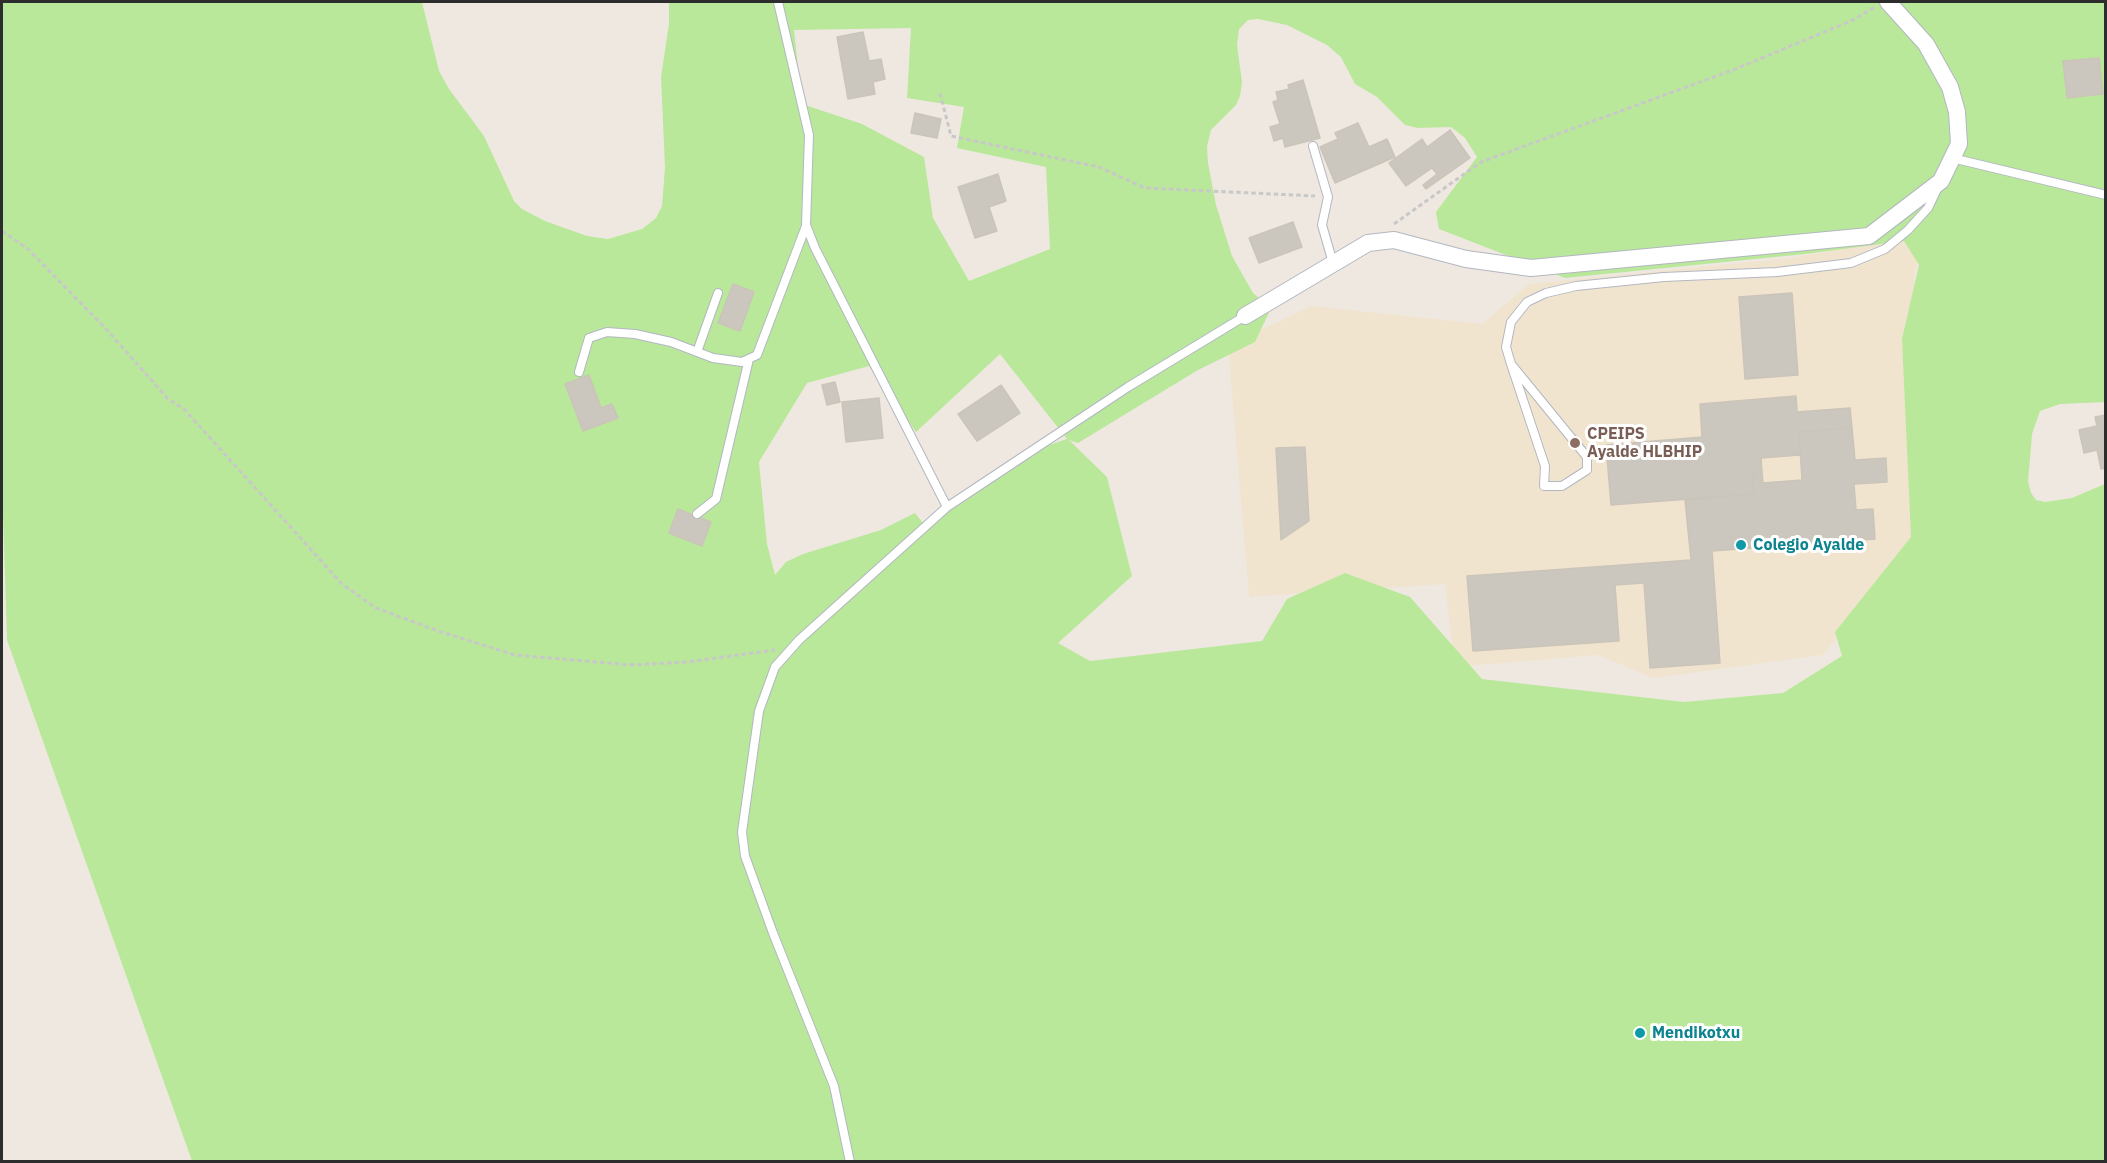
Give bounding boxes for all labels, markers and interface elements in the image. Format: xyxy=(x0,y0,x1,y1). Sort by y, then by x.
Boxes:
place label: CPEIPS Ayalde HLBHIP xyxy=(1587,424,1702,462)
marker: CPEIPS Ayalde HLBHIP xyxy=(1568,436,1582,450)
place label: Colegio Ayalde xyxy=(1753,535,1864,555)
marker: Colegio Ayalde xyxy=(1734,538,1748,552)
place label: Mendikotxu xyxy=(1652,1023,1740,1043)
marker: Mendikotxu xyxy=(1633,1026,1647,1040)

